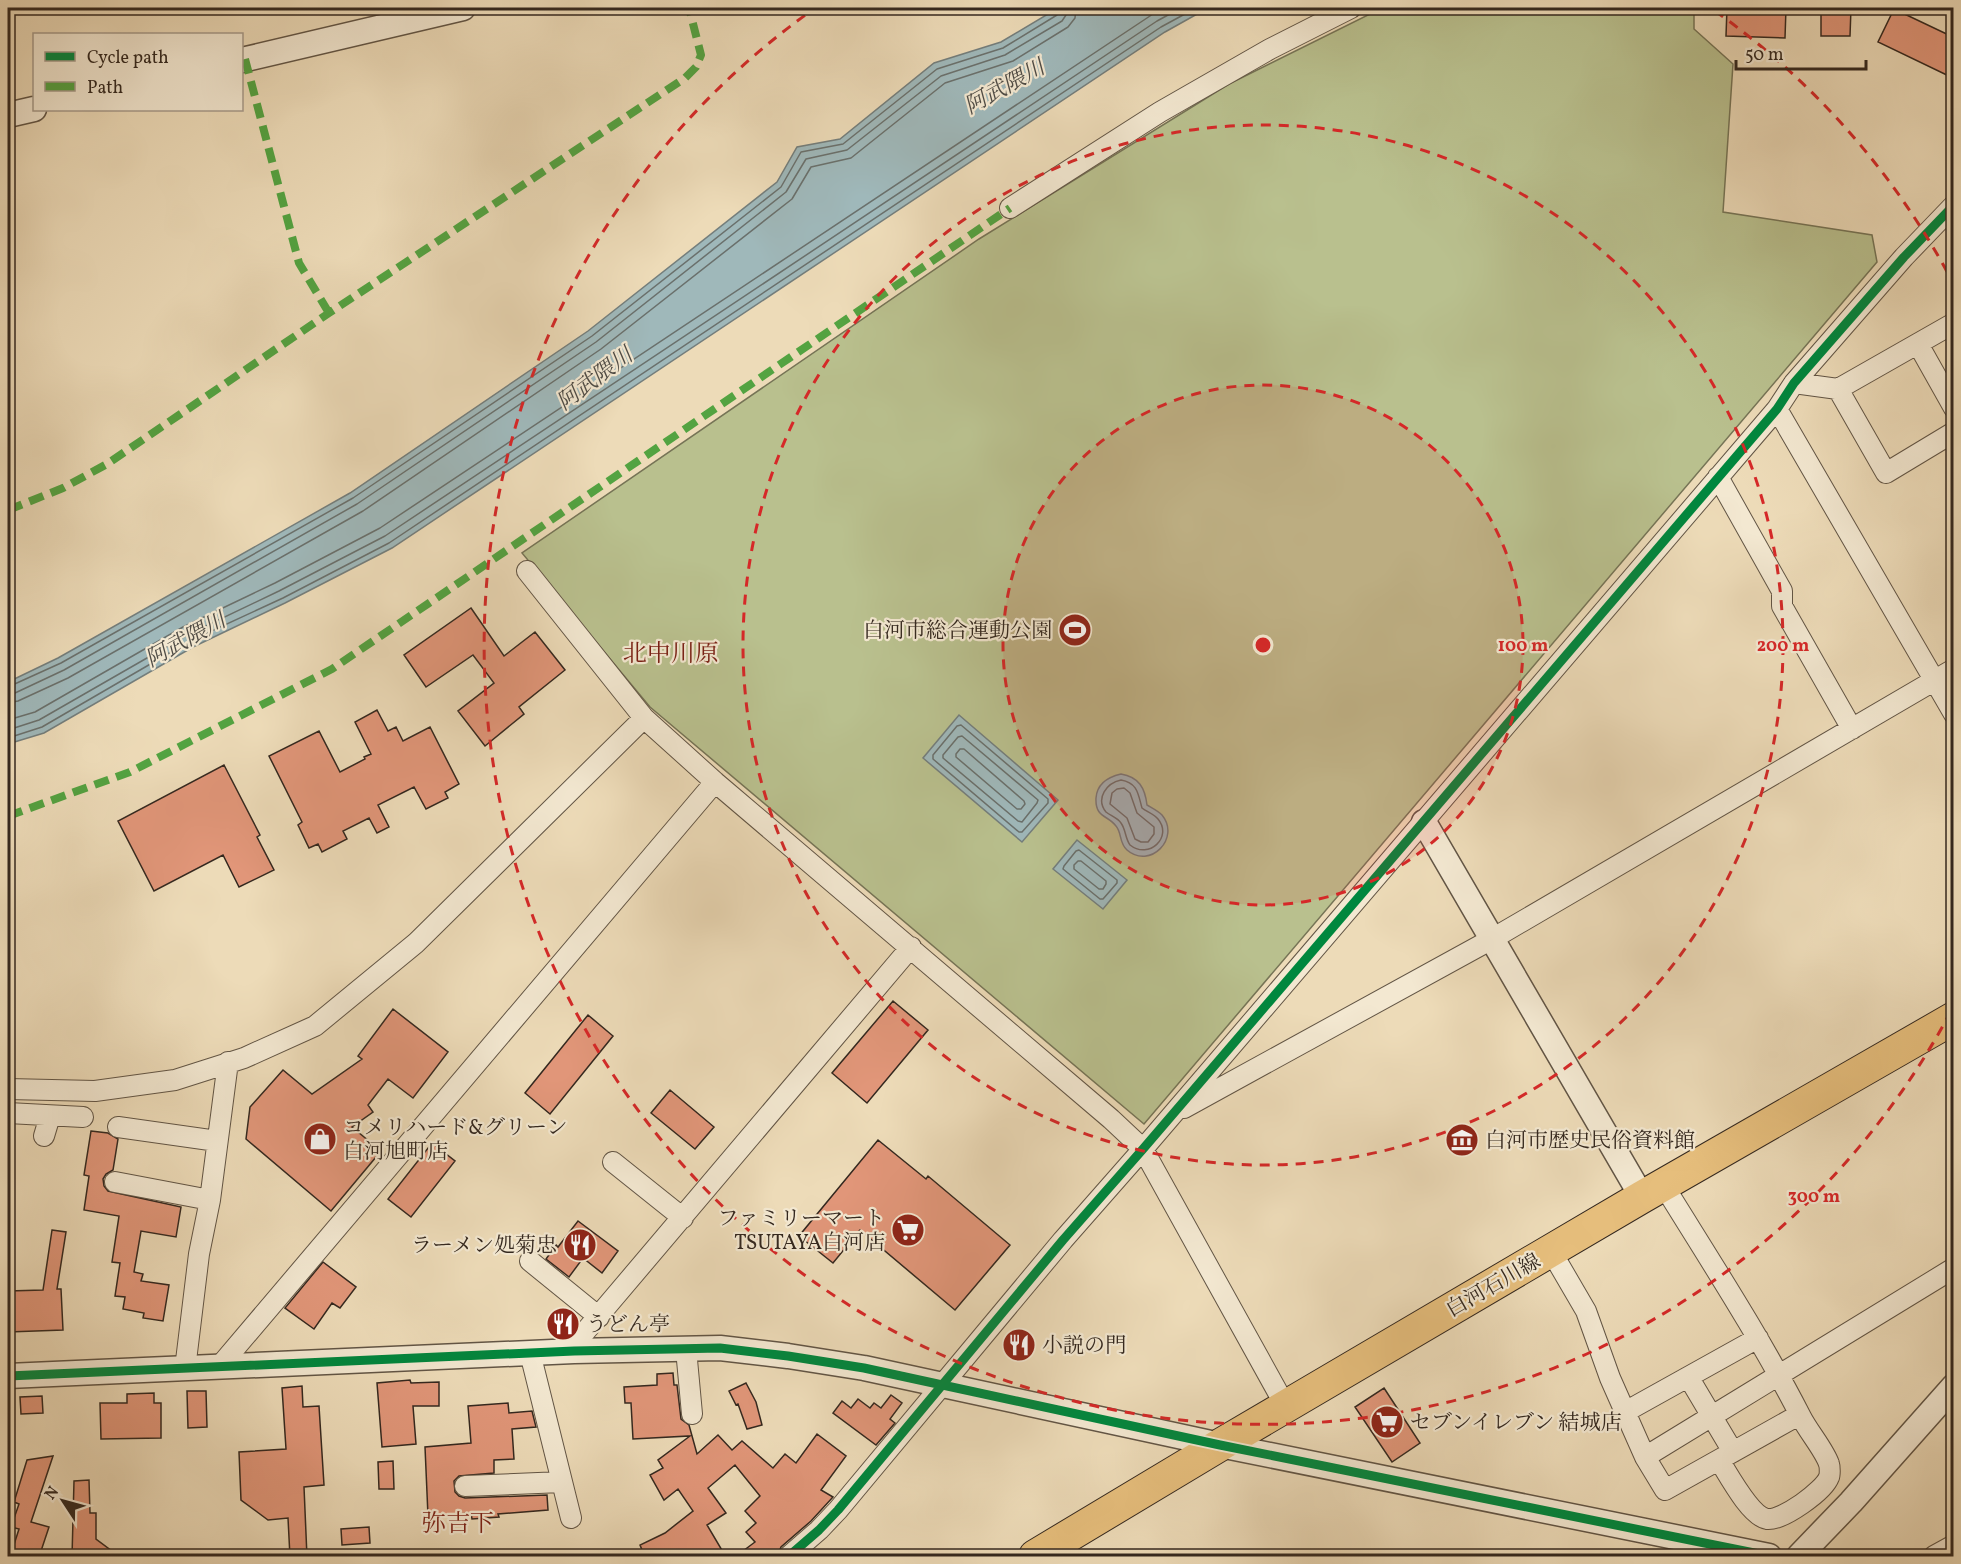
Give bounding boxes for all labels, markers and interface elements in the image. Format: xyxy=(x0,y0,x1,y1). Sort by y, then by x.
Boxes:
legend xyxy=(33,33,243,111)
scale bar xyxy=(1736,33,1866,71)
text: 50 m xyxy=(1745,43,1784,68)
text: Cycle path xyxy=(87,46,169,71)
water label: 阿武隈川 xyxy=(959,52,1053,123)
text: Path xyxy=(87,76,123,101)
water label: 阿武隈川 xyxy=(551,340,642,419)
water label: 阿武隈川 xyxy=(140,605,234,676)
sports icon: 白河市総合運動公園 xyxy=(1057,612,1093,648)
place label: 白河市総合運動公園 xyxy=(863,617,1052,646)
text: 100 m xyxy=(1498,634,1548,659)
text: 200 m xyxy=(1757,634,1809,659)
centre of rings xyxy=(1253,635,1273,655)
district label: 北中川原 xyxy=(623,638,719,672)
place label: コメリハード&グリーン 白河旭町店 xyxy=(343,1114,568,1167)
shop icon: コメリハード&グリーン 白河旭町店 xyxy=(302,1121,338,1157)
museum icon: 白河市歴史民俗資料館 xyxy=(1444,1122,1480,1158)
place label: 白河市歴史民俗資料館 xyxy=(1485,1127,1695,1156)
text: 300 m xyxy=(1788,1185,1840,1210)
place label: ファミリーマート TSUTAYA白河店 xyxy=(717,1205,885,1258)
supermarket icon: ファミリーマート TSUTAYA白河店 xyxy=(890,1212,926,1248)
restaurant icon: ラーメン処菊忠 xyxy=(562,1227,598,1263)
place label: ラーメン処菊忠 xyxy=(411,1232,557,1261)
street label: 白河石川線 xyxy=(1441,1247,1546,1325)
restaurant icon: うどん亭 xyxy=(545,1306,581,1342)
place label: うどん亭 xyxy=(586,1311,670,1340)
restaurant icon: 小説の門 xyxy=(1001,1327,1037,1363)
place label: 小説の門 xyxy=(1042,1332,1126,1361)
supermarket icon: セブンイレブン 結城店 xyxy=(1369,1404,1405,1440)
place label: セブンイレブン 結城店 xyxy=(1410,1409,1621,1438)
north arrow xyxy=(33,1471,93,1531)
text: N xyxy=(40,1482,65,1505)
district label: 弥吉下 xyxy=(422,1508,494,1542)

